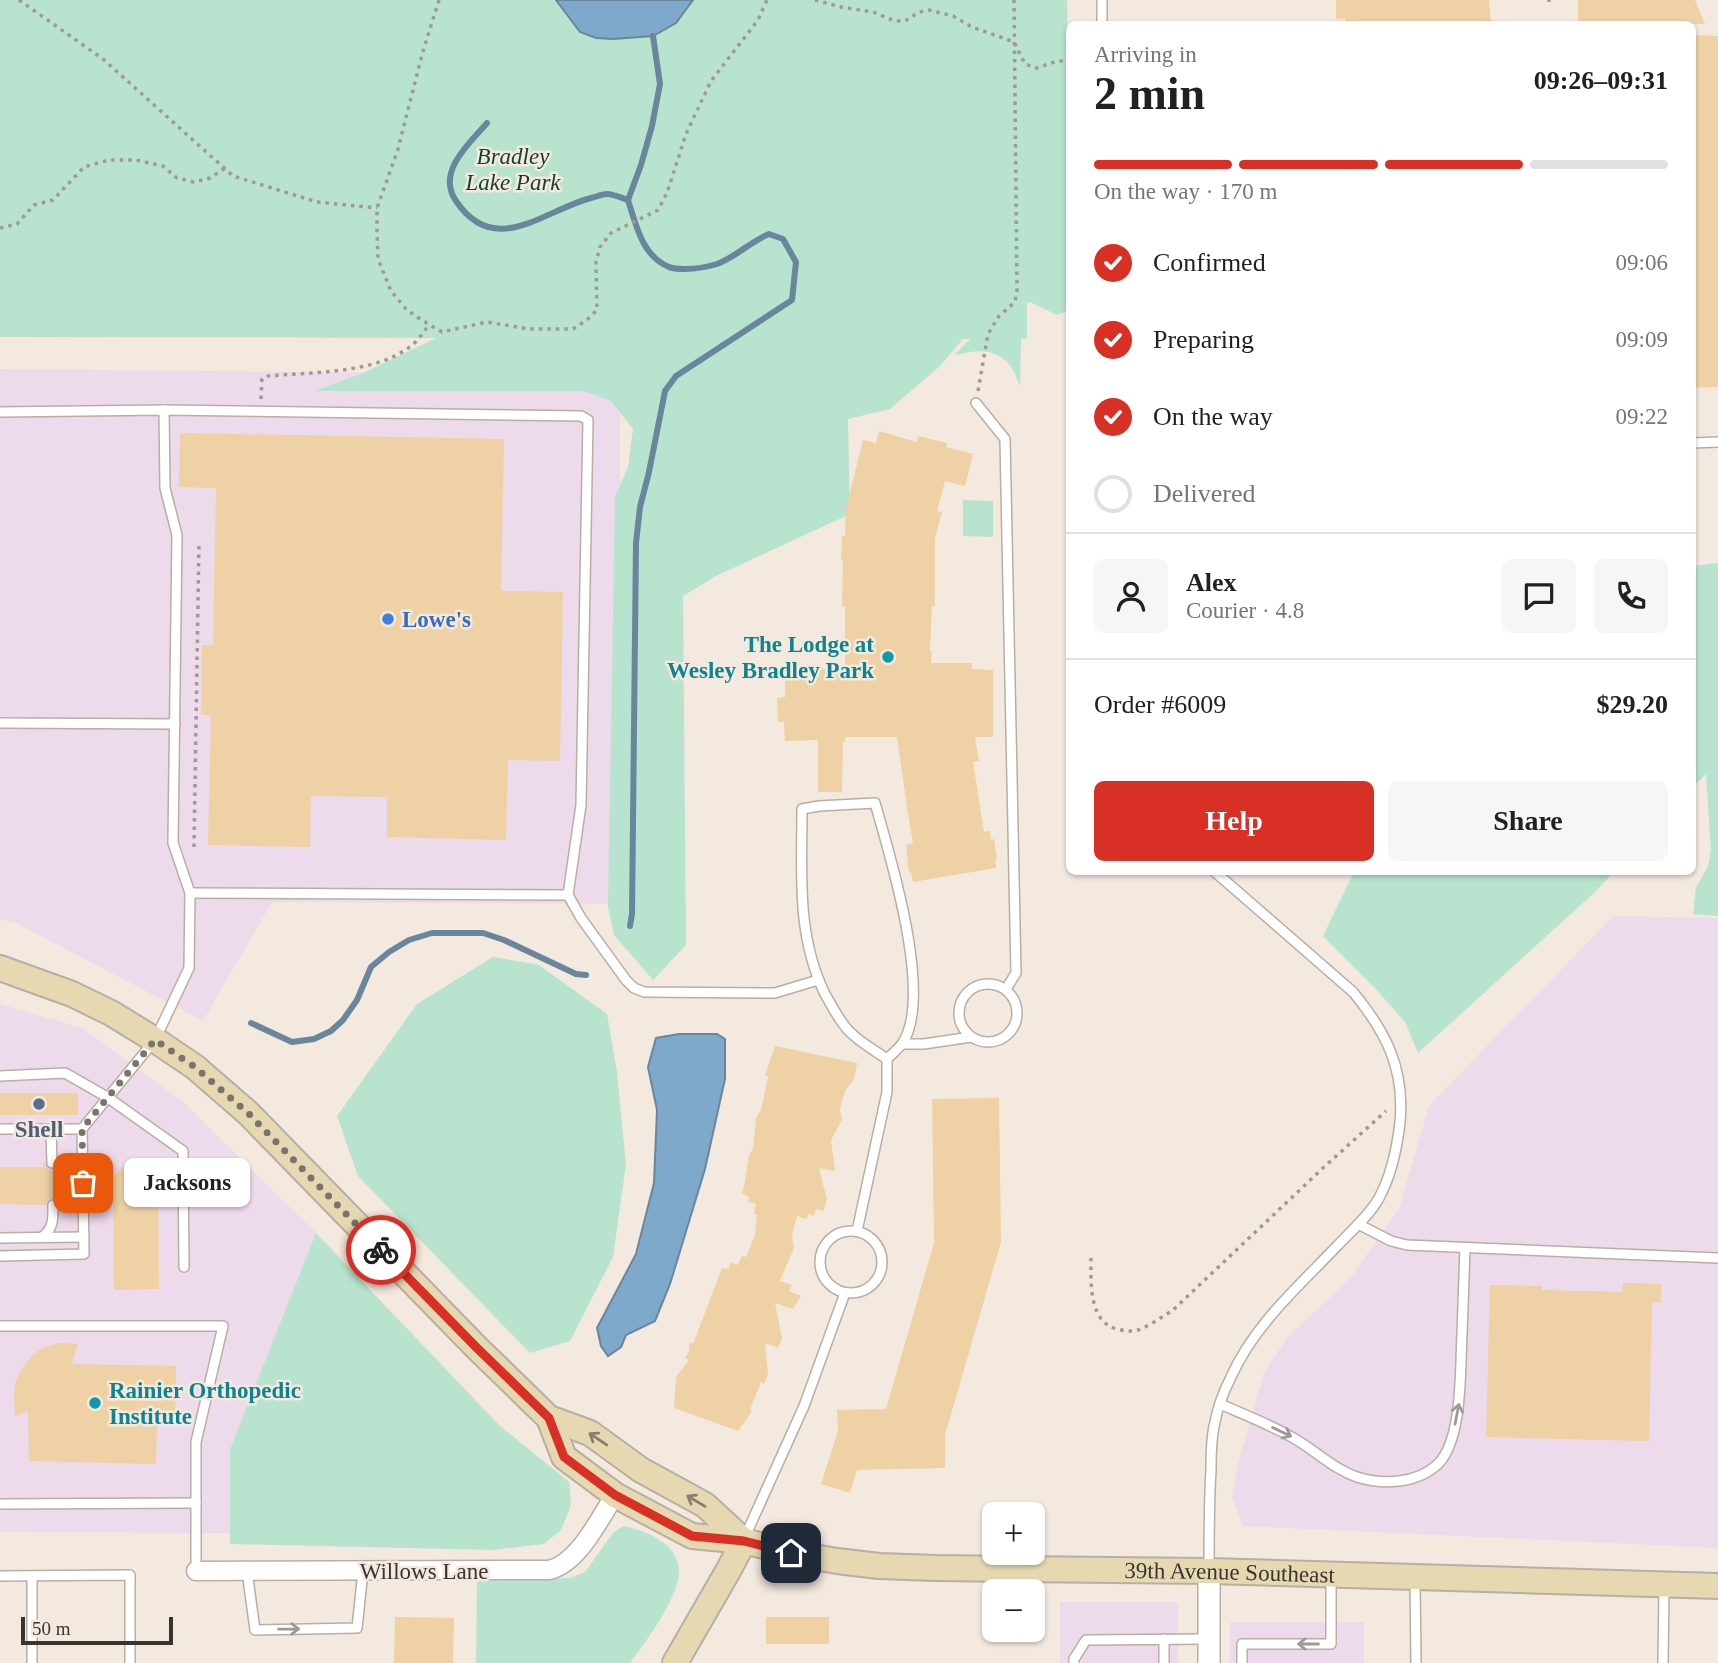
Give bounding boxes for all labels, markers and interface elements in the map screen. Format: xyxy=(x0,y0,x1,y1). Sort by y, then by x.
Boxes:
text: Arriving in xyxy=(1094,42,1197,67)
text: 09:26–09:31 xyxy=(1534,66,1668,95)
text: 2 min xyxy=(1094,68,1205,119)
park label: Bradley Lake Park xyxy=(464,144,561,195)
text: On the way · 170 m xyxy=(1094,179,1277,204)
icon: check xyxy=(1094,244,1132,282)
text: Confirmed xyxy=(1153,248,1266,277)
text: 09:06 xyxy=(1616,250,1668,275)
icon: check xyxy=(1094,321,1132,359)
text: Preparing xyxy=(1153,325,1254,354)
text: 09:09 xyxy=(1616,327,1668,352)
icon: check xyxy=(1094,398,1132,436)
text: On the way xyxy=(1153,402,1273,431)
text: 09:22 xyxy=(1616,404,1668,429)
text: Delivered xyxy=(1153,479,1256,508)
button: person xyxy=(1094,559,1168,633)
button: chat xyxy=(1502,559,1576,633)
button: phone xyxy=(1594,559,1668,633)
text: Alex xyxy=(1186,568,1237,597)
text: Courier · 4.8 xyxy=(1186,598,1304,623)
place label: Lowe's xyxy=(402,607,471,632)
marker: Lowe's xyxy=(380,611,396,627)
place label: The Lodge at Wesley Bradley Park xyxy=(667,632,874,683)
marker: The Lodge at Wesley Bradley Park xyxy=(880,649,896,665)
text: Order #6009 xyxy=(1094,690,1226,719)
text: $29.20 xyxy=(1597,690,1668,719)
button: Help xyxy=(1094,781,1374,861)
button: Share xyxy=(1388,781,1668,861)
marker: Shell xyxy=(31,1096,47,1112)
place label: Shell xyxy=(15,1117,63,1142)
pin xyxy=(53,1153,113,1213)
callout: Jacksons xyxy=(125,1158,251,1208)
icon: bag xyxy=(64,1164,102,1202)
text: Jacksons xyxy=(143,1170,231,1195)
courier xyxy=(346,1215,416,1285)
icon: bike xyxy=(362,1231,400,1269)
place label: Rainier Orthopedic Institute xyxy=(109,1378,301,1429)
marker: Rainier Orthopedic Institute xyxy=(87,1395,103,1411)
one-way arrow xyxy=(1451,1403,1464,1426)
one-way arrow xyxy=(1271,1425,1292,1439)
one-way arrow xyxy=(589,1432,608,1446)
one-way arrow xyxy=(686,1493,706,1507)
map controls xyxy=(982,1502,1045,1642)
button: + xyxy=(982,1502,1045,1565)
pin xyxy=(761,1523,821,1583)
icon: home xyxy=(772,1534,810,1572)
street label: 39th Avenue Southeast xyxy=(1124,1558,1336,1587)
street label: Willows Lane xyxy=(360,1559,488,1584)
button: − xyxy=(982,1579,1045,1642)
scale bar xyxy=(21,1614,173,1646)
text: 50 m xyxy=(32,1618,71,1639)
one-way arrow xyxy=(277,1623,300,1636)
one-way arrow xyxy=(1297,1637,1320,1651)

